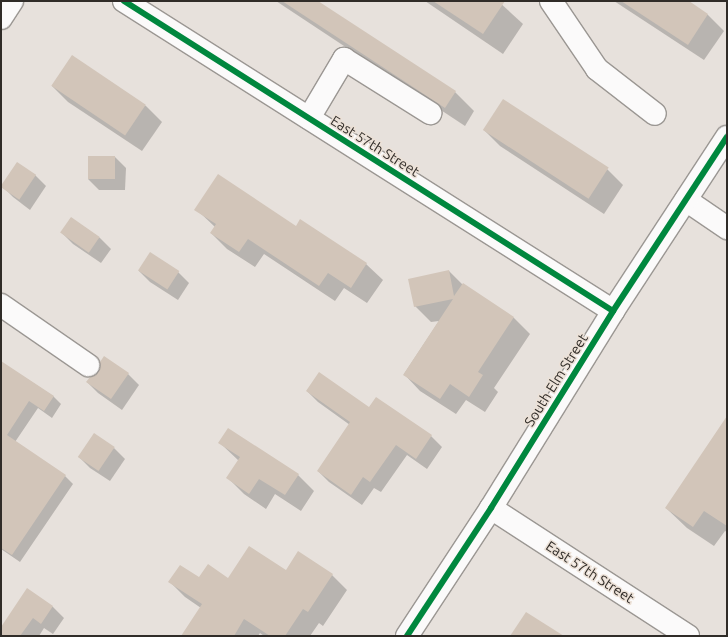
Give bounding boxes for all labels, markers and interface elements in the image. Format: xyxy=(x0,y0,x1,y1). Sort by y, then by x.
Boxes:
street label: East 57th Street xyxy=(328,112,422,180)
street label: South Elm Street xyxy=(521,331,591,429)
street label: East 57th Street xyxy=(543,537,637,607)

